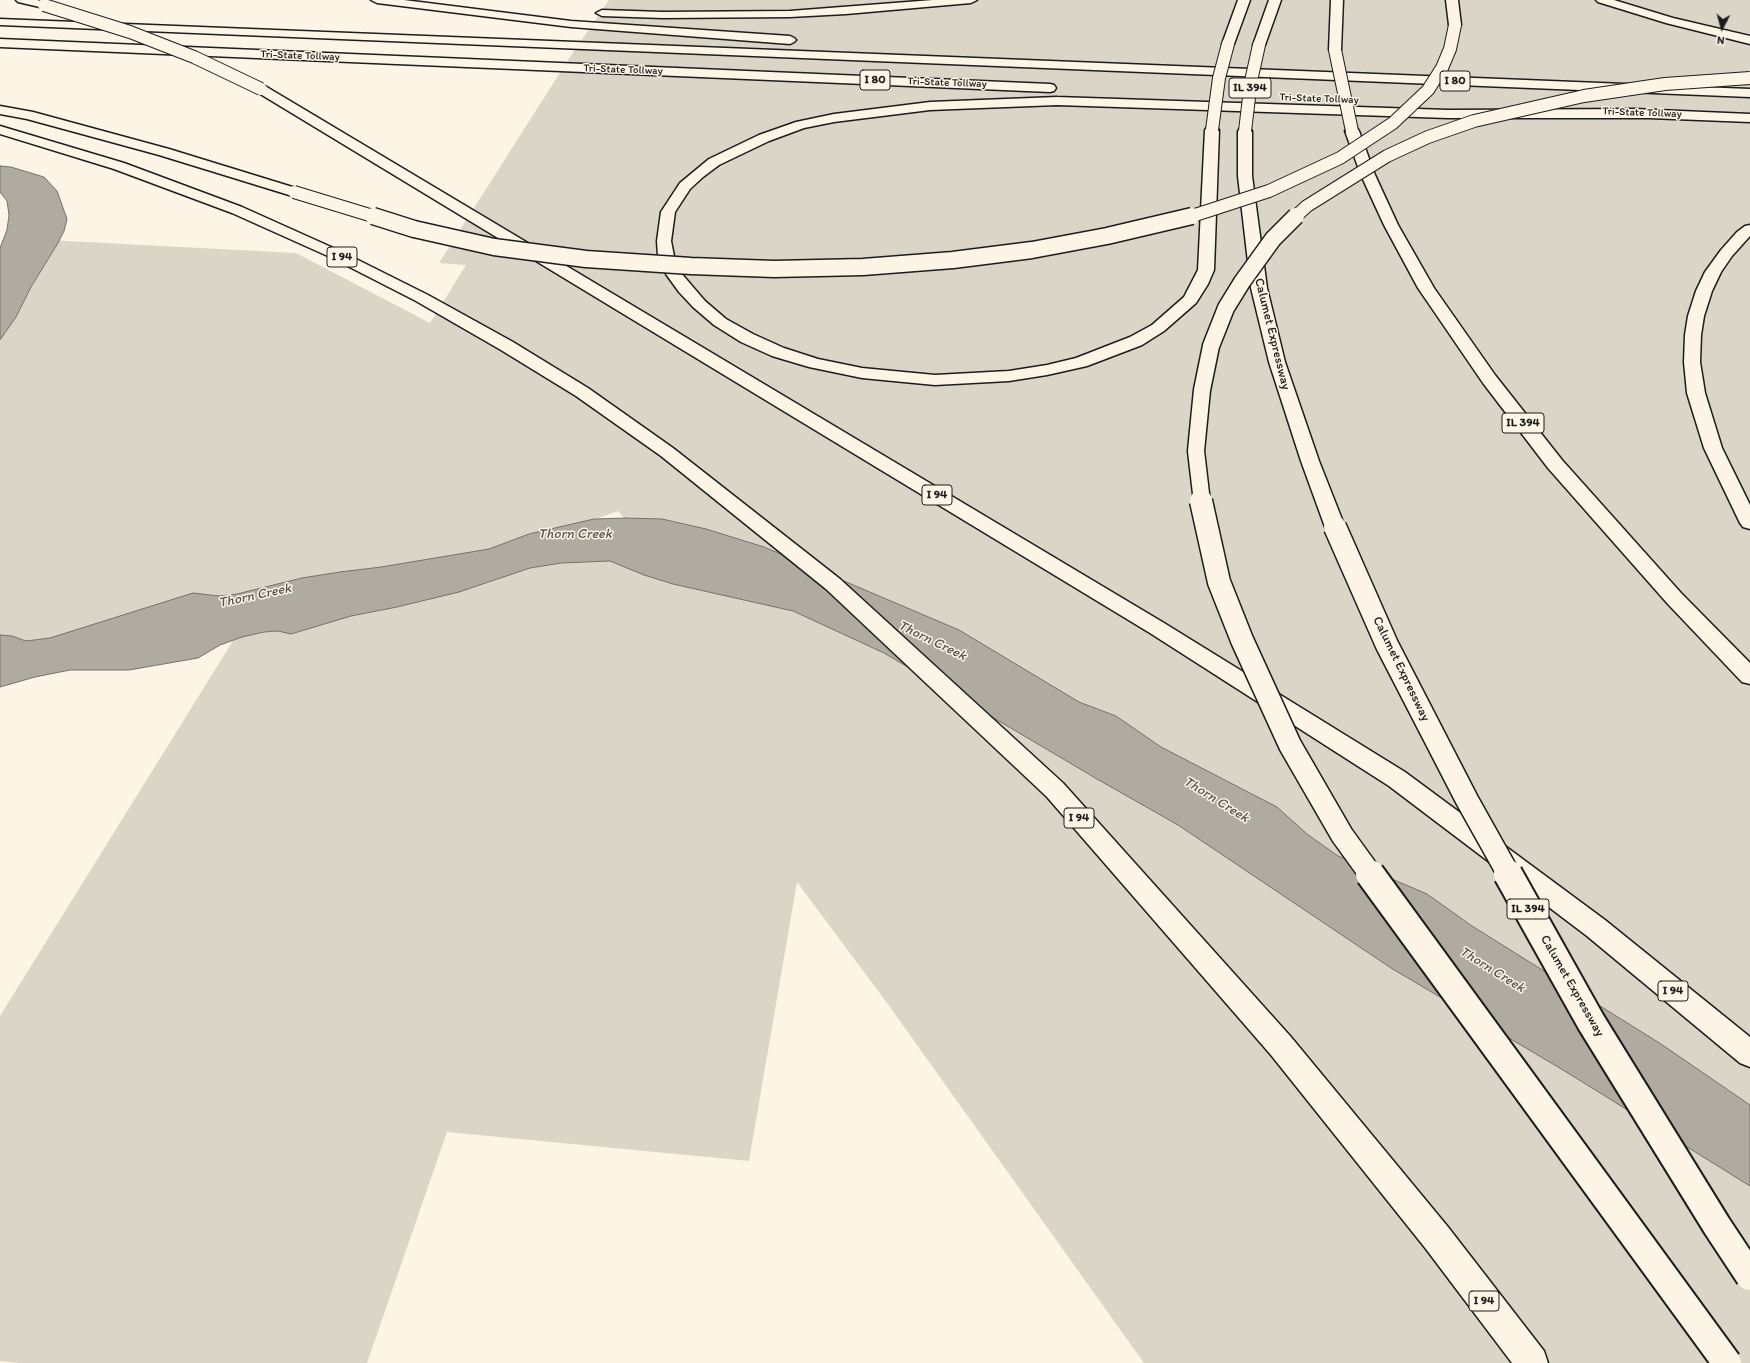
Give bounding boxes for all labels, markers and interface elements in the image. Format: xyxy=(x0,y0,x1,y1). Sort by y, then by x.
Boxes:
north arrow xyxy=(1702,8,1742,48)
text: N xyxy=(1716,34,1725,47)
street label: Tri-State Tollway xyxy=(260,48,340,64)
street label: Tri-State Tollway xyxy=(583,62,663,78)
road number: I 80 xyxy=(860,70,890,90)
road number: I 80 xyxy=(1440,71,1470,91)
street label: Tri-State Tollway xyxy=(907,75,987,91)
road number: IL 394 xyxy=(1229,78,1271,98)
street label: Tri-State Tollway xyxy=(1279,91,1359,107)
street label: Tri-State Tollway xyxy=(1602,105,1682,121)
road number: I 94 xyxy=(327,247,357,267)
street label: Calumet Expressway xyxy=(1251,277,1293,391)
road number: IL 394 xyxy=(1502,413,1544,433)
road number: I 94 xyxy=(922,485,952,505)
water label: Thorn Creek xyxy=(538,526,612,542)
water label: Thorn Creek xyxy=(217,580,293,612)
street label: Calumet Expressway xyxy=(1369,614,1433,724)
water label: Thorn Creek xyxy=(895,617,969,665)
water label: Thorn Creek xyxy=(1180,773,1252,827)
road number: I 94 xyxy=(1064,808,1094,828)
road number: IL 394 xyxy=(1507,899,1549,919)
street label: Calumet Expressway xyxy=(1537,932,1607,1040)
water label: Thorn Creek xyxy=(1456,943,1528,997)
road number: I 94 xyxy=(1658,981,1688,1001)
road number: I 94 xyxy=(1469,1291,1499,1311)

